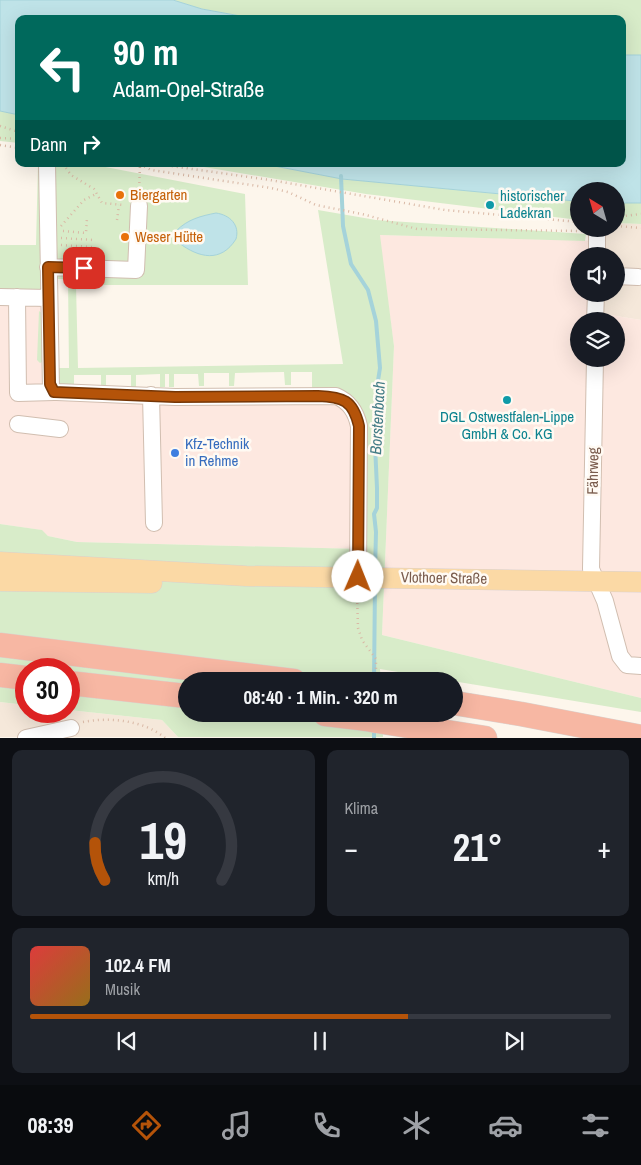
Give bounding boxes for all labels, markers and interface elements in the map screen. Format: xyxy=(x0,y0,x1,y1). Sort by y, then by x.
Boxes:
text: 90 m xyxy=(113,29,178,76)
icon: left xyxy=(30,35,95,100)
text: Adam-Opel-Straße xyxy=(113,74,264,104)
icon: right xyxy=(77,130,105,158)
text: Dann xyxy=(30,131,67,157)
north arrow xyxy=(570,182,625,238)
map controls xyxy=(570,182,625,367)
place label: Biergarten xyxy=(130,184,187,205)
place label: historischer Ladekran xyxy=(500,185,564,223)
marker: Biergarten xyxy=(114,189,126,201)
marker: historischer Ladekran xyxy=(484,199,496,211)
place label: Weser Hütte xyxy=(135,226,203,247)
marker: Weser Hütte xyxy=(119,231,131,243)
pin xyxy=(63,247,105,289)
button: sound xyxy=(570,247,625,302)
icon: arrive xyxy=(70,254,98,282)
button: layers xyxy=(570,312,625,367)
water label: Borstenbach xyxy=(364,381,390,455)
marker: DGL Ostwestfalen-Lippe GmbH & Co. KG xyxy=(501,394,513,406)
place label: DGL Ostwestfalen-Lippe GmbH & Co. KG xyxy=(440,406,574,444)
place label: Kfz-Technik in Rehme xyxy=(185,433,250,471)
marker: Kfz-Technik in Rehme xyxy=(169,447,181,459)
street label: Fährweg xyxy=(582,447,603,495)
position arrow xyxy=(331,550,383,602)
street label: Vlothoer Straße xyxy=(401,566,487,589)
speed limit sign: 30 xyxy=(15,658,80,723)
text: 08:40 · 1 Min. · 320 m xyxy=(243,684,398,710)
text: Klima xyxy=(345,797,378,819)
text: 19 xyxy=(140,805,187,875)
text: 21° xyxy=(453,822,503,873)
text: − xyxy=(345,829,358,867)
text: + xyxy=(598,829,611,867)
text: km/h xyxy=(147,867,179,891)
text: 102.4 FM xyxy=(105,952,171,978)
text: Musik xyxy=(105,978,140,1000)
icon: previous xyxy=(113,1027,141,1055)
icon: pause xyxy=(306,1027,334,1055)
icon: next xyxy=(500,1027,528,1055)
icon: directions xyxy=(129,1108,164,1143)
icon: music xyxy=(219,1108,254,1143)
icon: phone xyxy=(309,1108,344,1143)
icon: climate xyxy=(399,1108,434,1143)
icon: car xyxy=(488,1108,523,1143)
icon: filters xyxy=(578,1108,613,1143)
text: 08:39 xyxy=(27,1110,74,1140)

